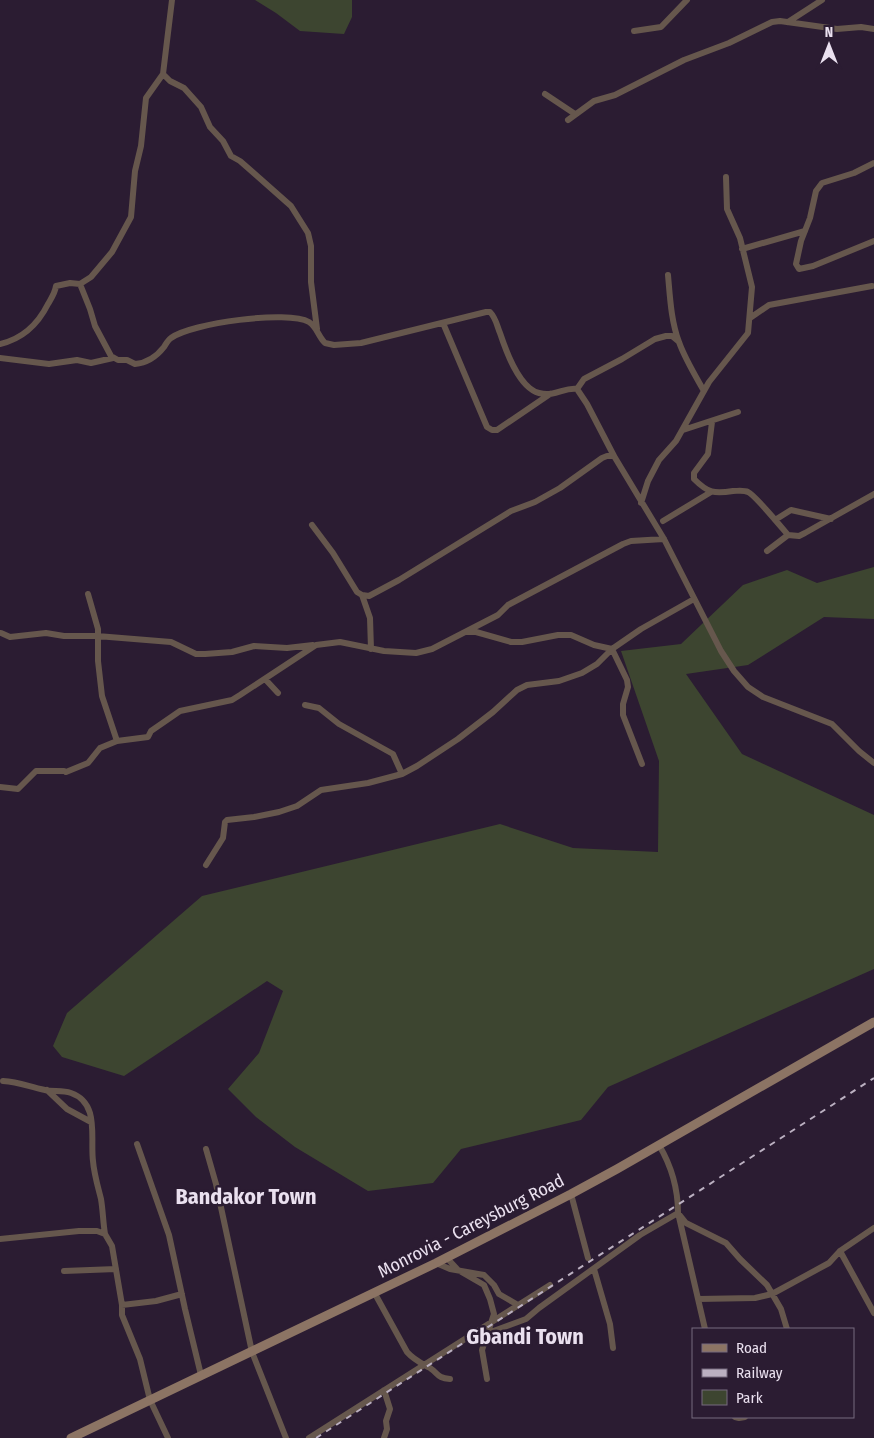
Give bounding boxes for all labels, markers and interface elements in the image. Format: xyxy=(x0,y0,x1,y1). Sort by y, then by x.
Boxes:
north arrow xyxy=(804,20,854,70)
text: N xyxy=(825,24,833,41)
street label: Monrovia - Careysburg Road xyxy=(374,1169,568,1283)
district label: Bandakor Town xyxy=(176,1183,316,1210)
district label: Gbandi Town xyxy=(466,1323,584,1350)
legend xyxy=(692,1328,854,1418)
text: Road xyxy=(736,1339,767,1357)
text: Railway xyxy=(736,1364,783,1382)
text: Park xyxy=(736,1389,763,1407)

